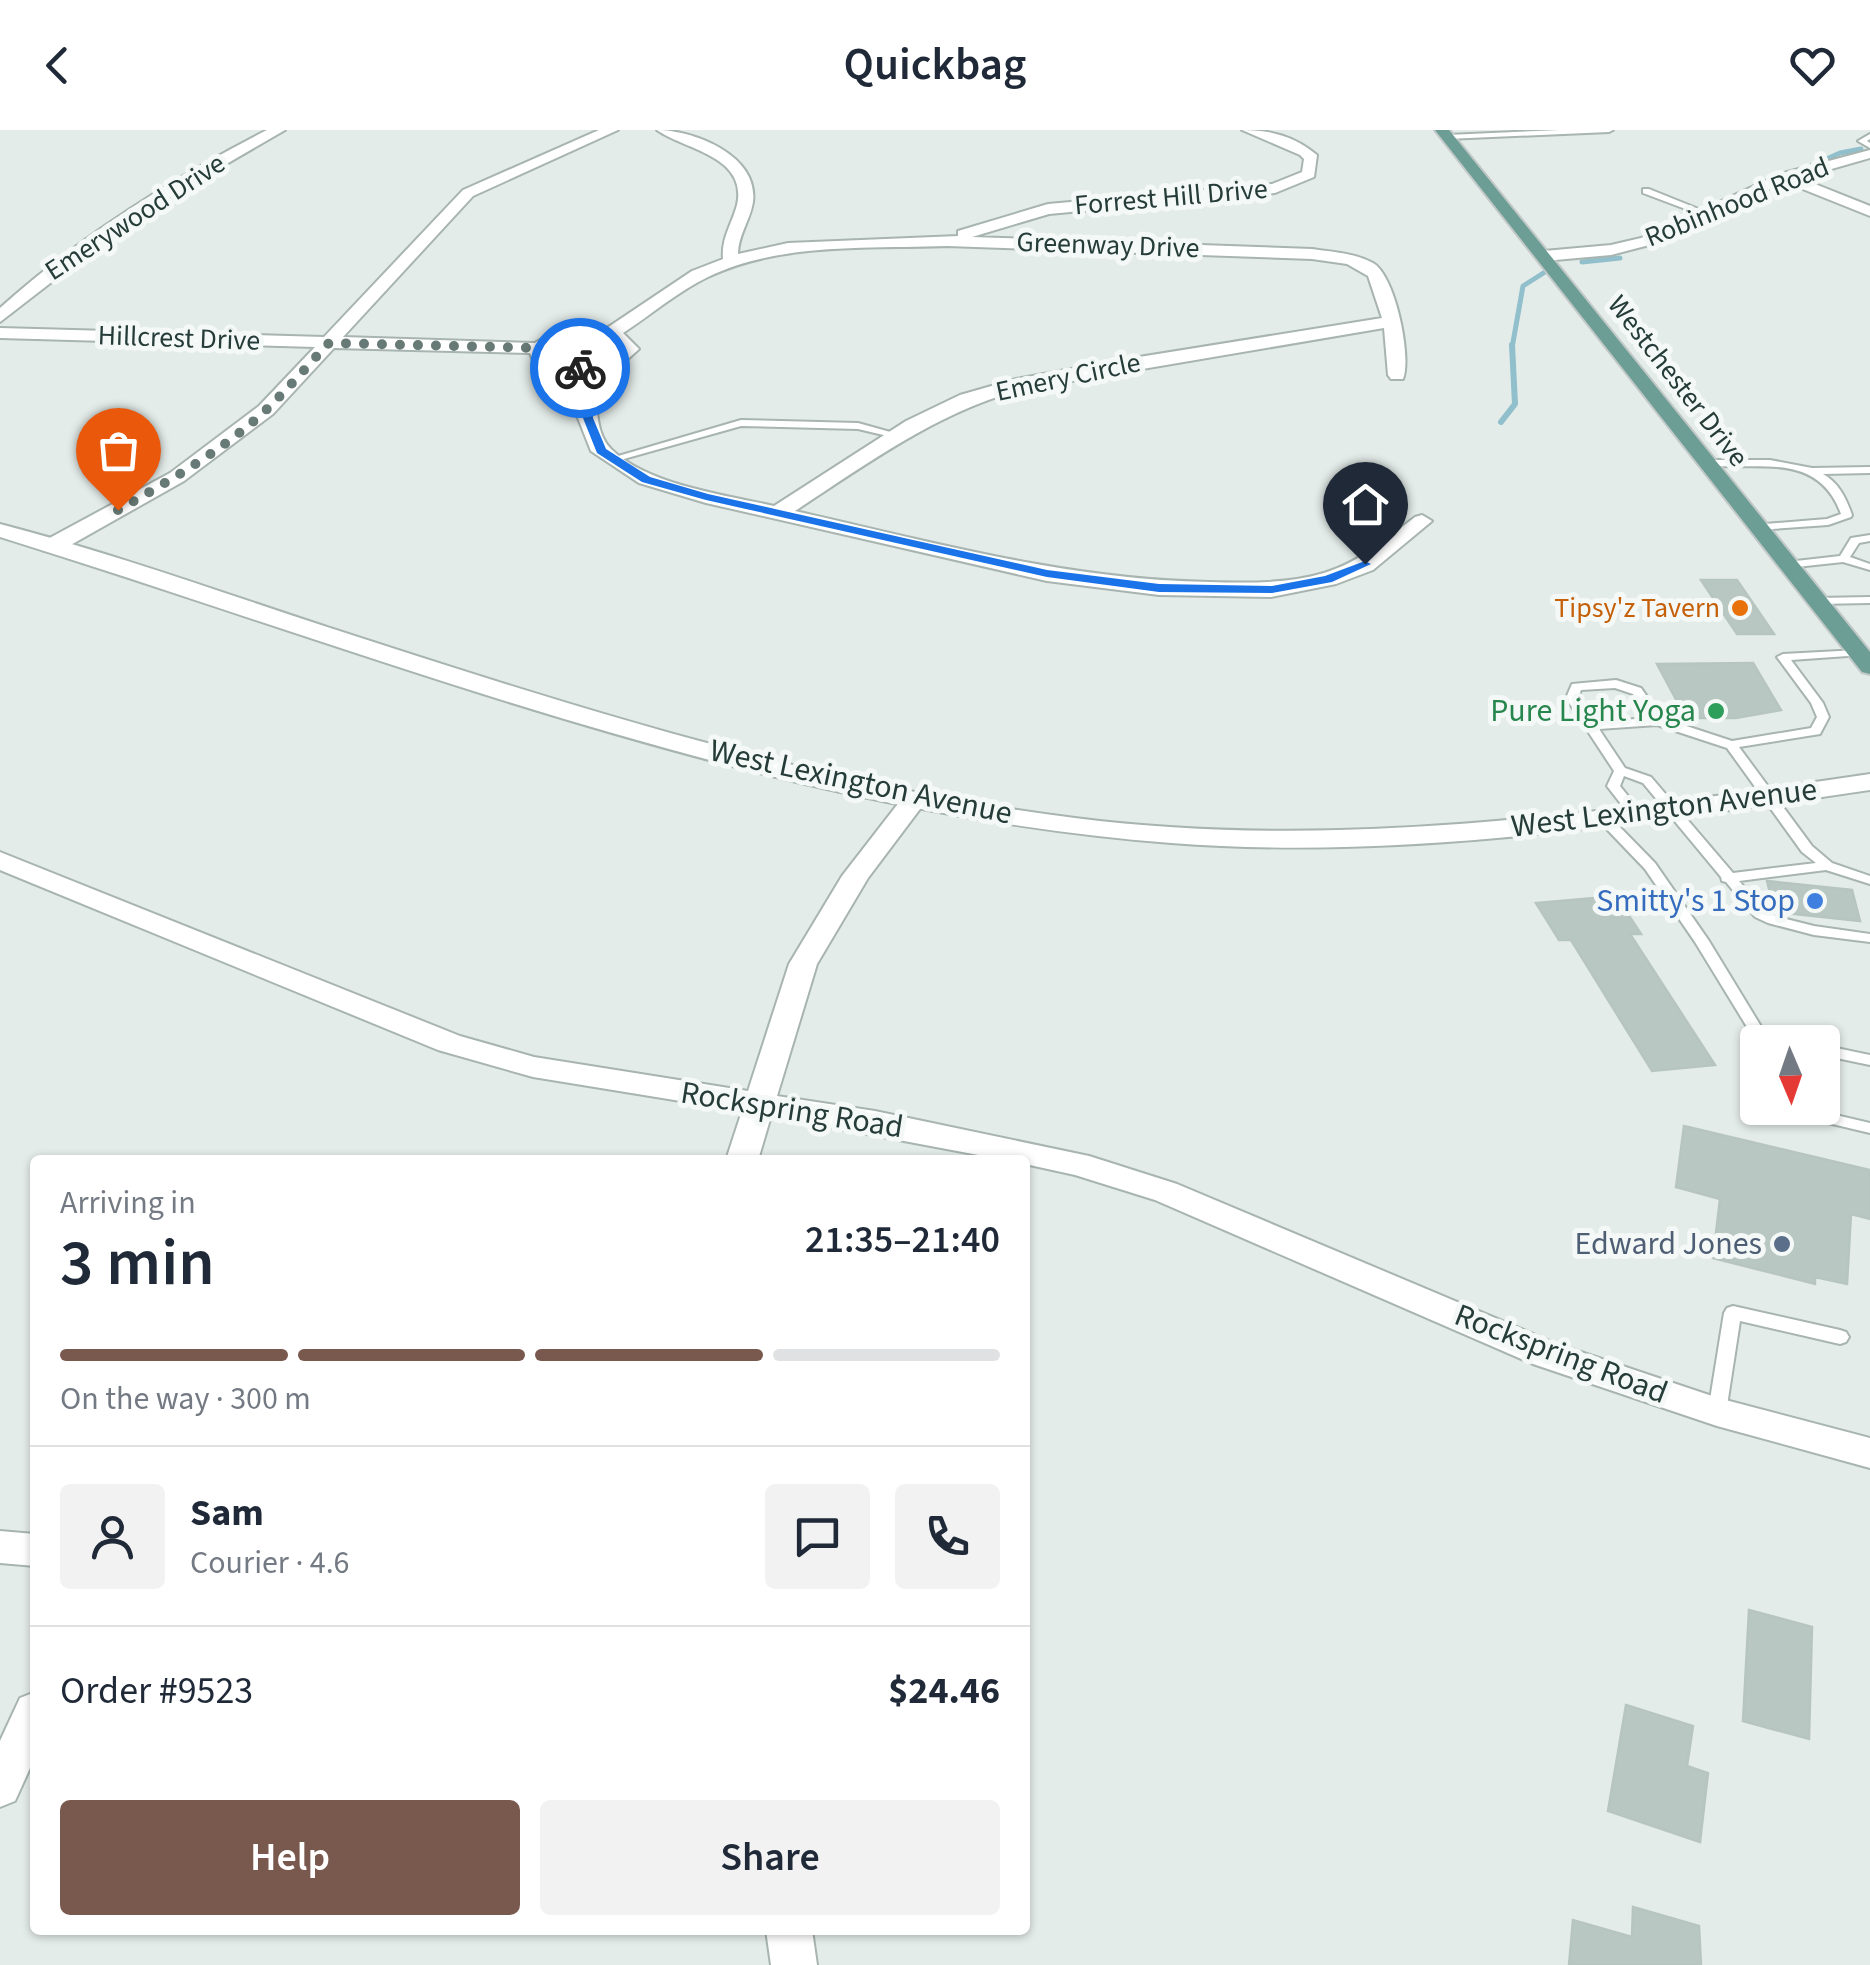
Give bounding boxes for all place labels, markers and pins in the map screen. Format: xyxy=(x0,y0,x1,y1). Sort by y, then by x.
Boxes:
pin xyxy=(76,408,161,511)
pin xyxy=(1323,462,1408,565)
place label: Tipsy'z Tavern xyxy=(1554,588,1720,628)
marker: Tipsy'z Tavern xyxy=(1729,597,1751,619)
place label: Pure Light Yoga xyxy=(1490,688,1696,734)
marker: Pure Light Yoga xyxy=(1705,700,1727,722)
place label: Smitty's 1 Stop xyxy=(1596,878,1795,924)
marker: Smitty's 1 Stop xyxy=(1804,890,1826,912)
place label: Edward Jones xyxy=(1574,1221,1762,1267)
marker: Edward Jones xyxy=(1771,1233,1793,1255)

